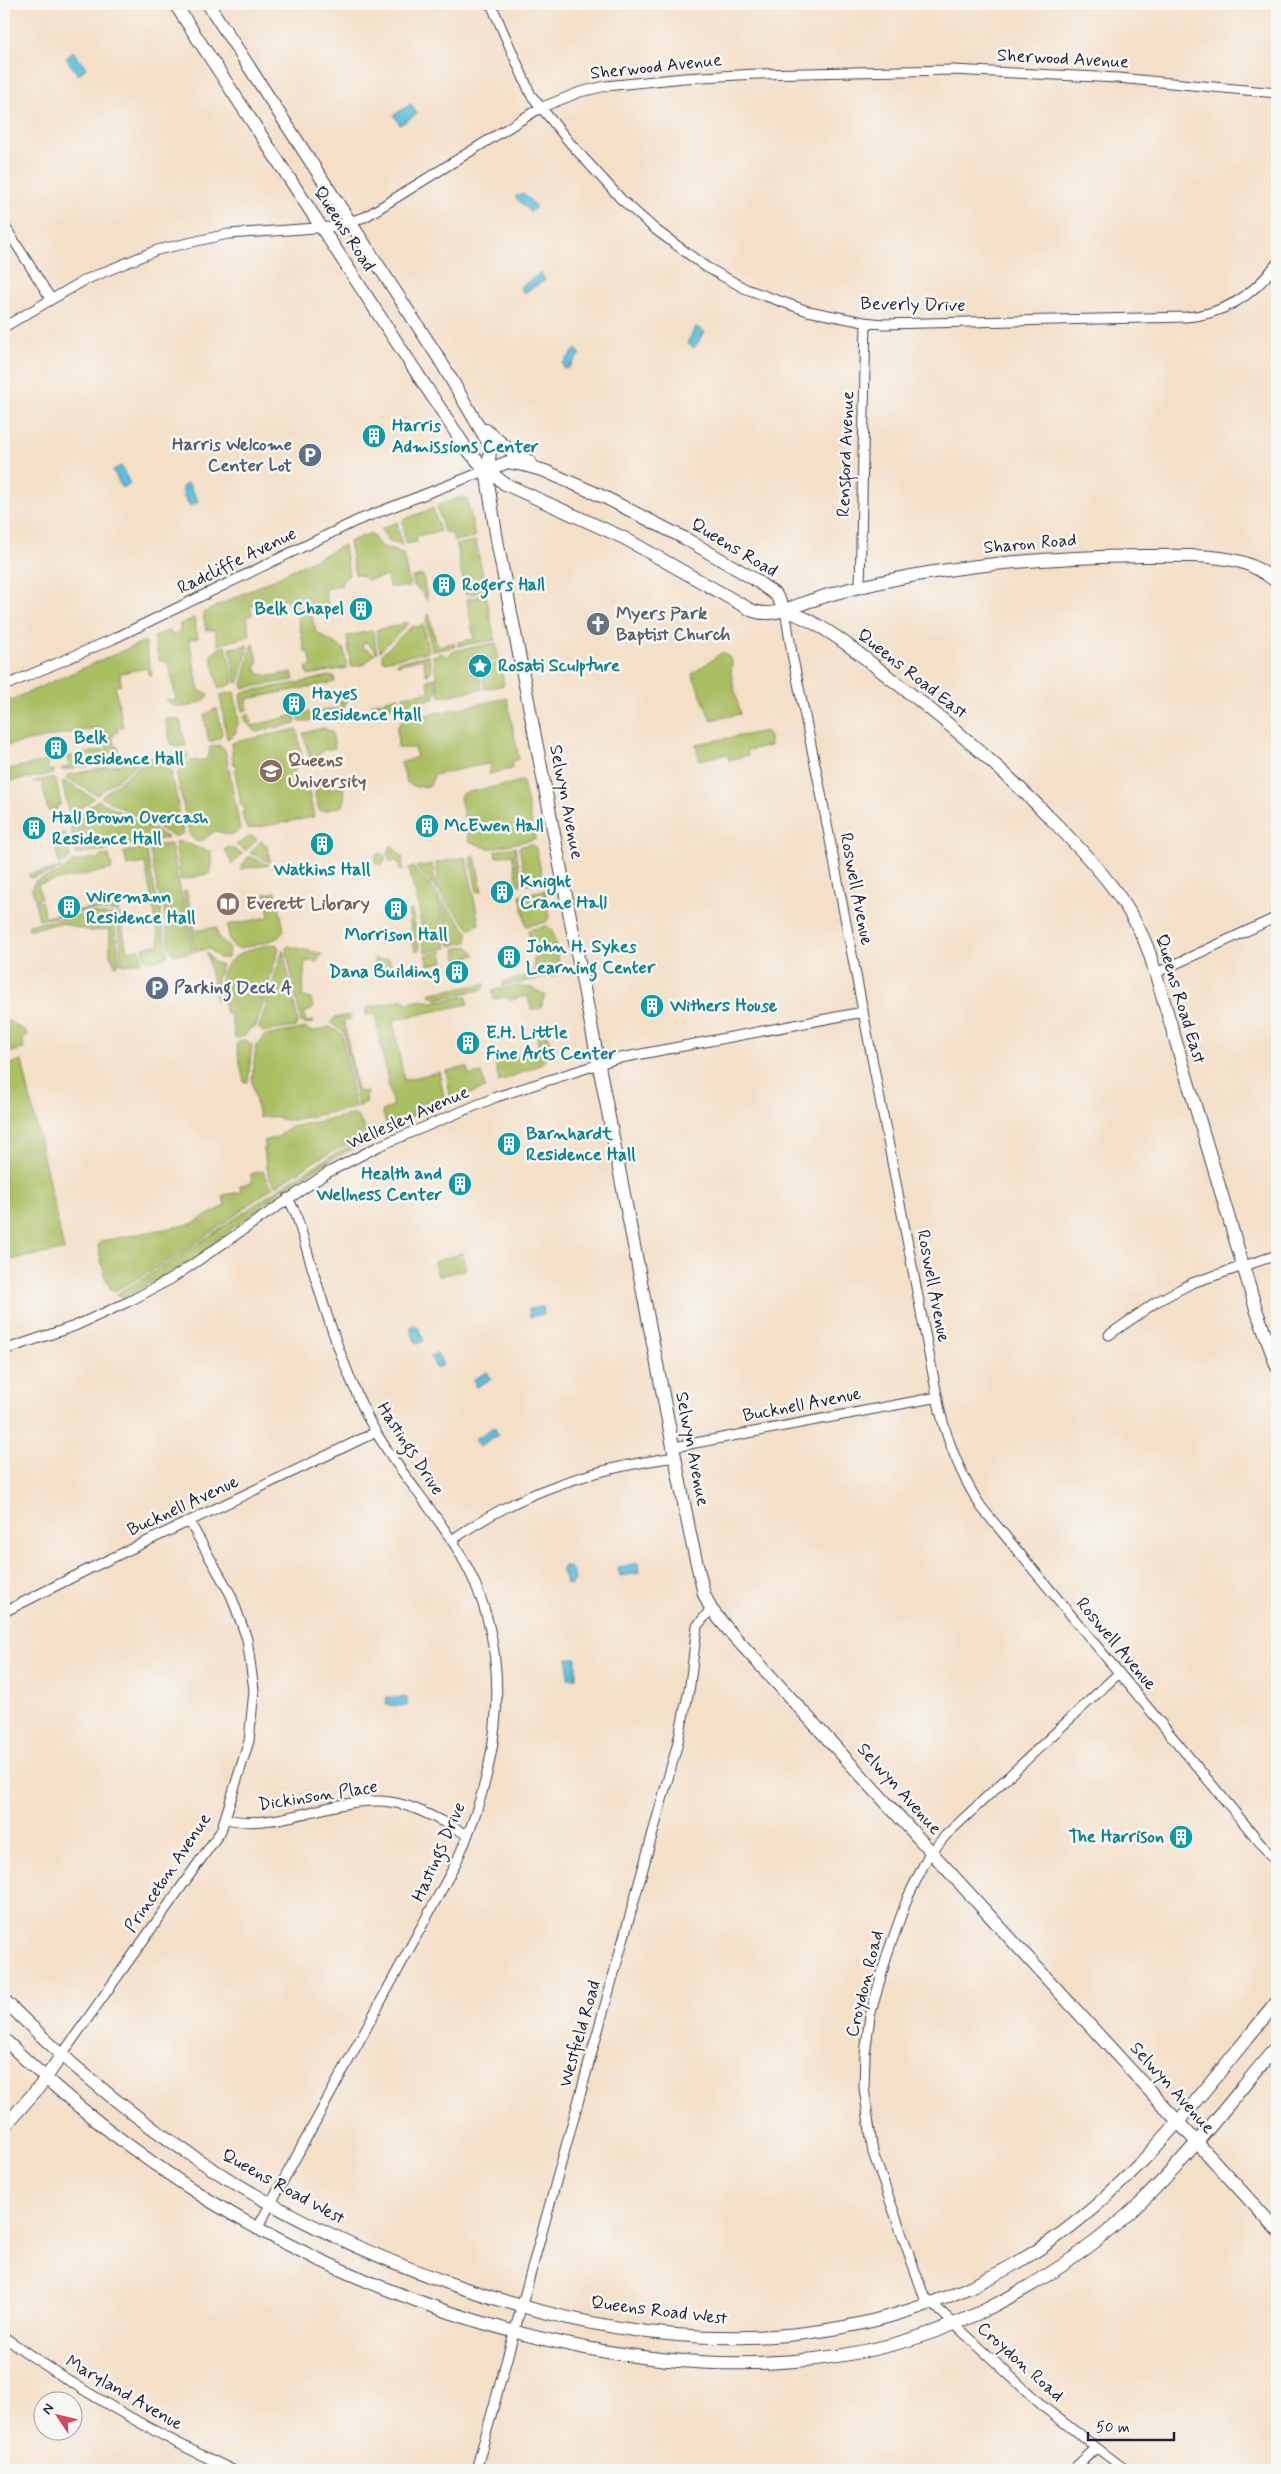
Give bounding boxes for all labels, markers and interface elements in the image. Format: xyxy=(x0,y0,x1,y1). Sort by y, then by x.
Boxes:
street label: Sherwood Avenue xyxy=(996,44,1130,74)
street label: Sherwood Avenue xyxy=(589,48,723,86)
street label: Queens Road xyxy=(307,182,381,276)
street label: Beverly Drive xyxy=(860,292,966,318)
street label: Rensford Avenue xyxy=(832,390,862,518)
place label: Harris Admissions Center xyxy=(392,414,539,459)
building icon: Harris Admissions Center xyxy=(361,423,387,449)
place label: Harris Welcome Center Lot xyxy=(172,433,292,478)
parking icon: Harris Welcome Center Lot xyxy=(297,442,323,468)
street label: Queens Road xyxy=(686,513,782,583)
street label: Radcliffe Avenue xyxy=(173,522,301,600)
street label: Sharon Road xyxy=(982,528,1078,560)
building icon: Rogers Hall xyxy=(431,572,457,598)
place label: Rogers Hall xyxy=(462,573,545,599)
building icon: Belk Chapel xyxy=(348,596,374,622)
place label: Belk Chapel xyxy=(254,597,344,621)
place label: Myers Park Baptist Church xyxy=(616,602,731,647)
church icon: Myers Park Baptist Church xyxy=(585,611,611,637)
street label: Queens Road East xyxy=(852,623,973,725)
place icon: Rosati Sculpture xyxy=(467,653,493,679)
place label: Rosati Sculpture xyxy=(498,654,620,678)
place label: Hayes Residence Hall xyxy=(312,682,422,727)
building icon: Hayes Residence Hall xyxy=(281,691,307,717)
place label: Belk Residence Hall xyxy=(74,726,184,771)
building icon: Belk Residence Hall xyxy=(43,735,69,761)
street label: Selwyn Avenue xyxy=(543,743,589,861)
place label: Queens University xyxy=(288,749,366,794)
school or university icon: Queens University xyxy=(258,758,284,784)
place label: Hall Brown Overcash Residence Hall xyxy=(52,806,209,851)
building icon: McEwen Hall xyxy=(414,813,440,839)
place label: McEwen Hall xyxy=(444,814,544,838)
building icon: Hall Brown Overcash Residence Hall xyxy=(21,815,47,841)
building icon: Watkins Hall xyxy=(309,831,335,857)
street label: Roswell Avenue xyxy=(833,831,879,947)
place label: Watkins Hall xyxy=(273,858,371,882)
place label: Knight Crane Hall xyxy=(520,870,607,915)
building icon: Knight Crane Hall xyxy=(489,879,515,905)
place label: Wiremann Residence Hall xyxy=(85,885,196,930)
library icon: Everett Library xyxy=(215,891,241,917)
place label: Everett Library xyxy=(246,892,370,916)
building icon: Wiremann Residence Hall xyxy=(56,894,82,920)
building icon: Morrison Hall xyxy=(383,896,409,922)
place label: Morrison Hall xyxy=(344,923,448,947)
street label: Queens Road East xyxy=(1149,931,1211,1067)
place label: John H. Sykes Learning Center xyxy=(526,935,656,982)
building icon: John H. Sykes Learning Center xyxy=(496,944,522,970)
building icon: Dana Building xyxy=(444,959,470,985)
place label: Dana Building xyxy=(329,960,440,984)
parking icon: Parking Deck A xyxy=(144,975,170,1001)
place label: Parking Deck A xyxy=(174,976,292,1002)
building icon: Withers House xyxy=(639,993,665,1019)
place label: Withers House xyxy=(669,994,778,1018)
place label: E.H. Little Fine Arts Center xyxy=(486,1021,616,1066)
building icon: E.H. Little Fine Arts Center xyxy=(455,1030,481,1056)
street label: Wellesley Avenue xyxy=(343,1080,473,1156)
place label: Barnhardt Residence Hall xyxy=(526,1122,636,1167)
building icon: Barnhardt Residence Hall xyxy=(496,1131,522,1157)
place label: Health and Wellness Center xyxy=(316,1162,442,1207)
building icon: Health and Wellness Center xyxy=(447,1171,473,1197)
street label: Roswell Avenue xyxy=(910,1228,956,1344)
street label: Bucknell Avenue xyxy=(741,1382,863,1428)
street label: Selwyn Avenue xyxy=(669,1390,715,1508)
street label: Hastings Drive xyxy=(369,1398,449,1501)
street label: Bucknell Avenue xyxy=(123,1470,243,1542)
street label: Roswell Avenue xyxy=(1070,1593,1162,1695)
street label: Selwyn Avenue xyxy=(851,1738,947,1840)
street label: Dickinson Place xyxy=(257,1775,379,1817)
street label: Hastings Drive xyxy=(406,1798,473,1906)
street label: Princeton Avenue xyxy=(119,1808,217,1938)
building icon: The Harrison xyxy=(1168,1824,1194,1850)
place label: The Harrison xyxy=(1068,1825,1164,1849)
street label: Croydon Road xyxy=(840,1928,890,2040)
street label: Westfield Road xyxy=(553,1978,607,2090)
street label: Selwyn Avenue xyxy=(1124,2037,1220,2139)
street label: Queens Road West xyxy=(217,2143,349,2231)
street label: Queens Road West xyxy=(589,2291,729,2331)
street label: Croydon Road xyxy=(971,2317,1069,2407)
street label: Maryland Avenue xyxy=(61,2350,187,2436)
north arrow xyxy=(32,2392,82,2442)
text: N xyxy=(38,2400,58,2418)
scale bar xyxy=(1088,2409,1175,2441)
text: 50 m xyxy=(1096,2418,1130,2438)

